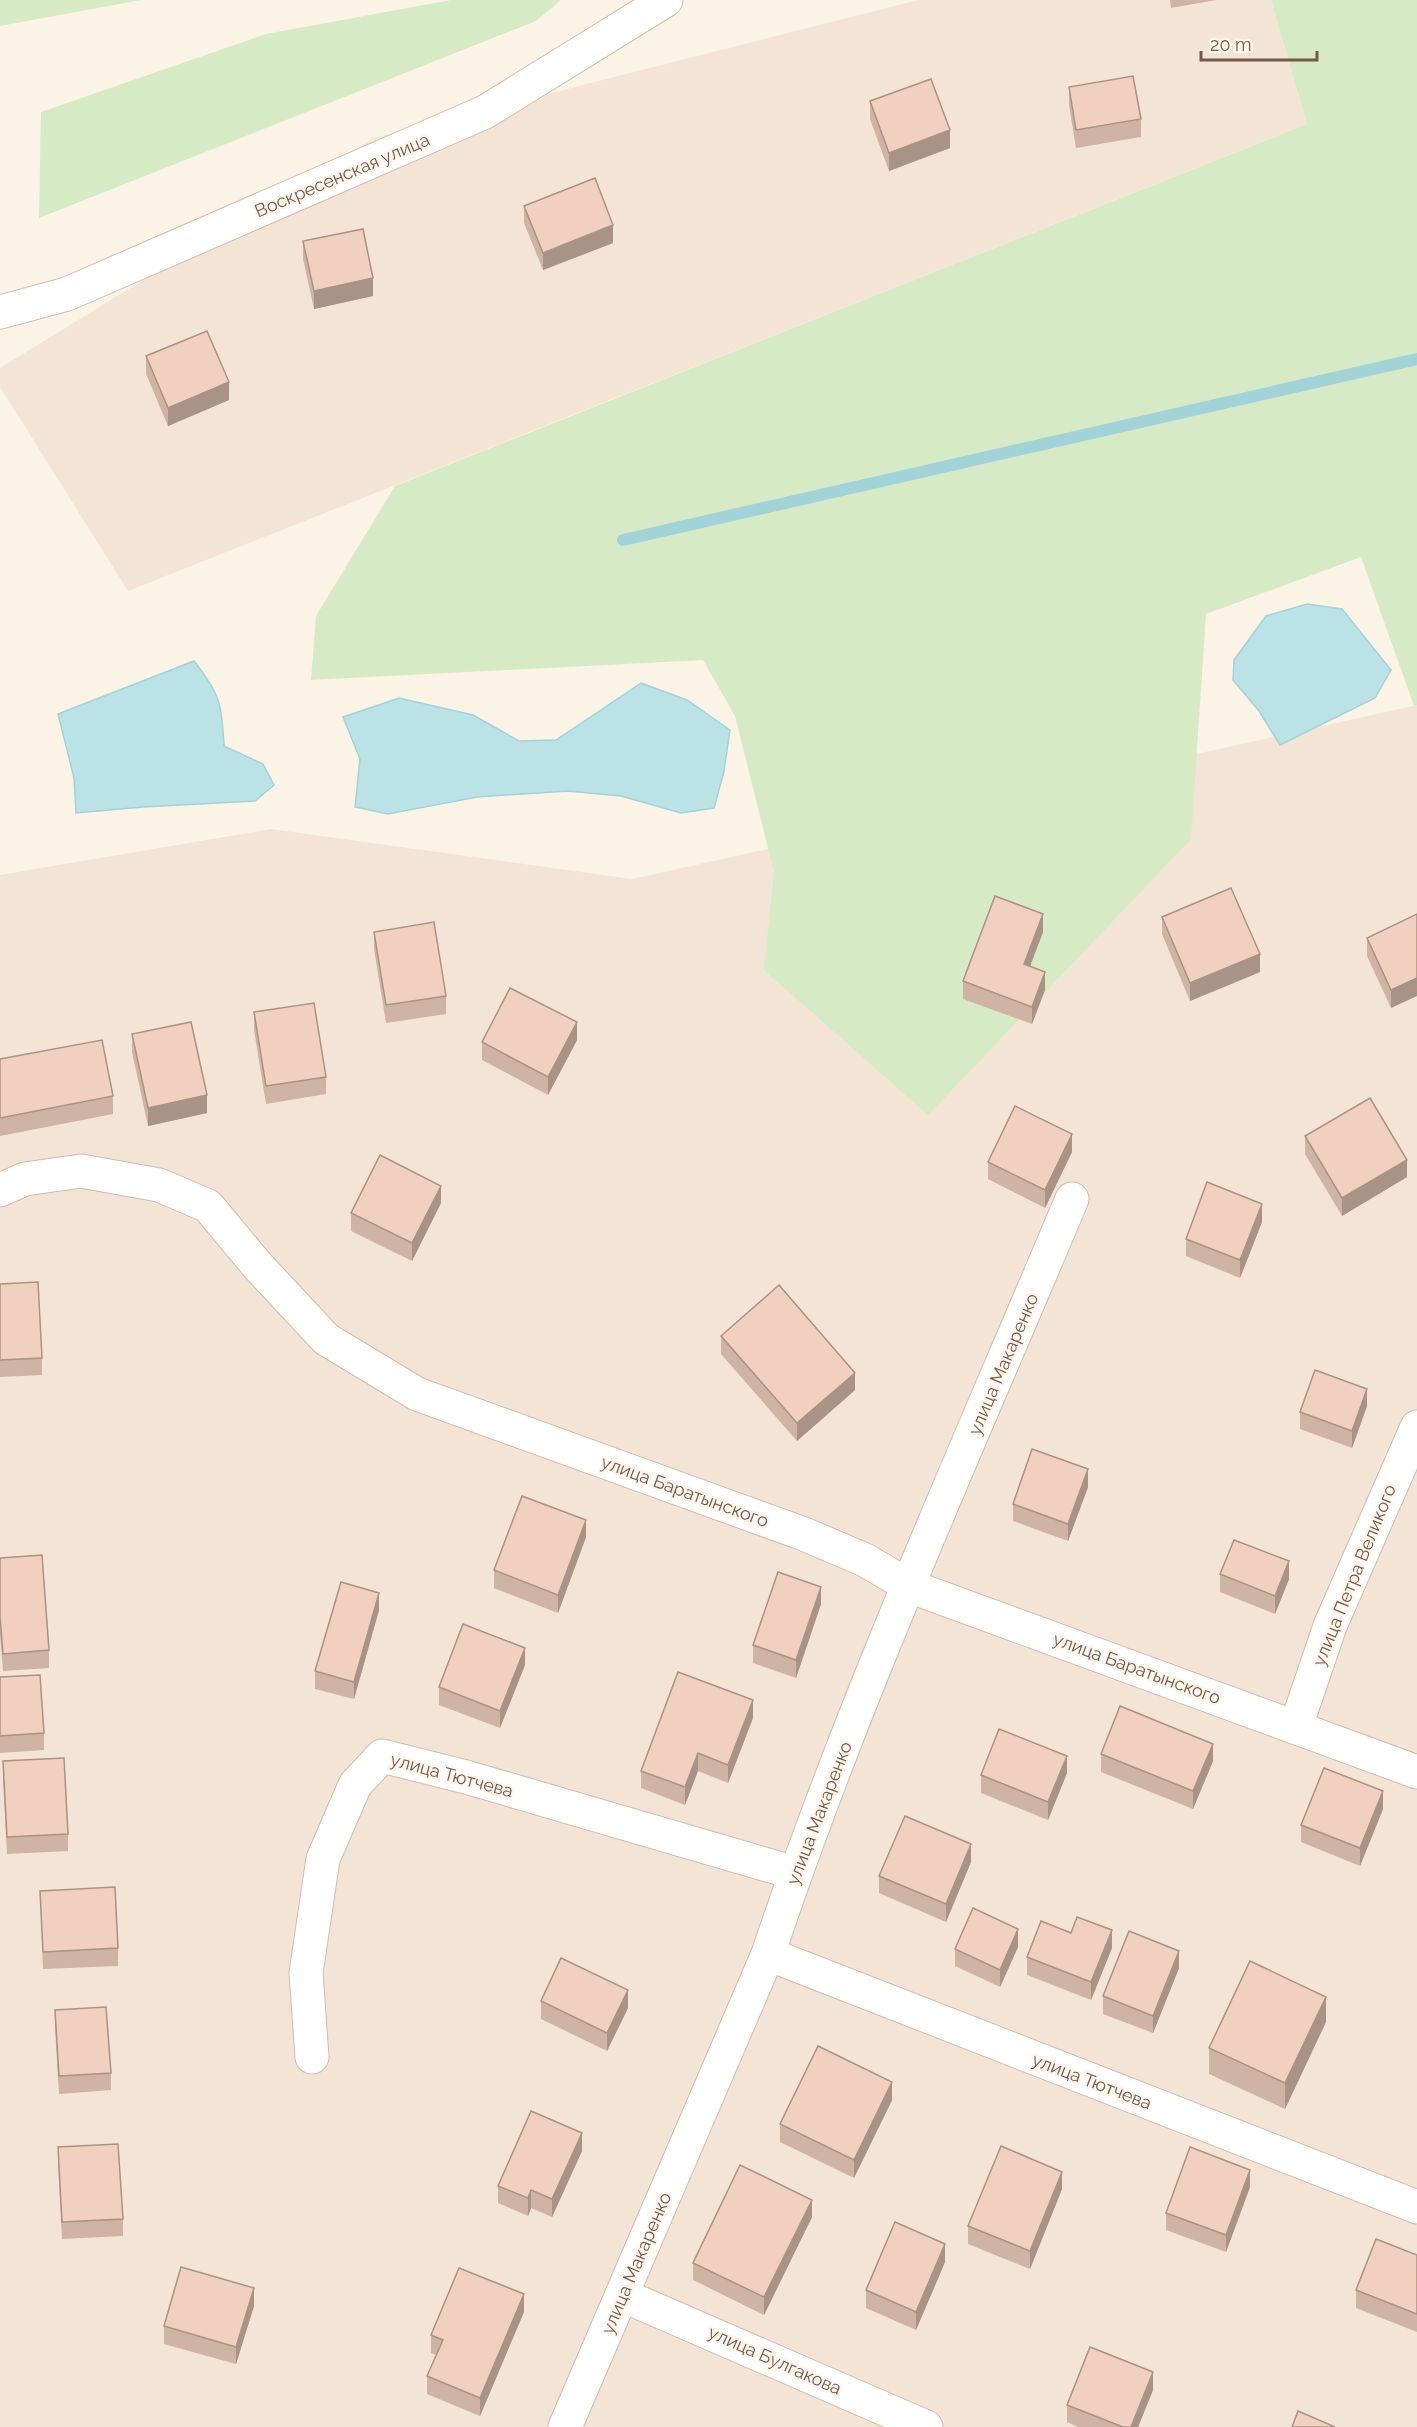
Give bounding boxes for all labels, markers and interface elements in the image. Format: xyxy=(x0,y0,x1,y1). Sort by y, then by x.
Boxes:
scale bar xyxy=(1201,24,1316,62)
text: 20 m xyxy=(1210,34,1252,55)
street label: Воскресенская улица xyxy=(251,129,433,221)
street label: улица Макаренко xyxy=(964,1290,1042,1438)
street label: улица Баратынского xyxy=(598,1451,772,1531)
street label: улица Петра Великого xyxy=(1308,1481,1400,1669)
street label: улица Баратынского xyxy=(1050,1628,1224,1708)
street label: улица Макаренко xyxy=(782,1738,856,1888)
street label: улица Тютчева xyxy=(388,1749,516,1801)
street label: улица Тютчева xyxy=(1029,2049,1155,2113)
street label: улица Макаренко xyxy=(597,2189,675,2337)
street label: улица Булгакова xyxy=(705,2321,845,2399)

